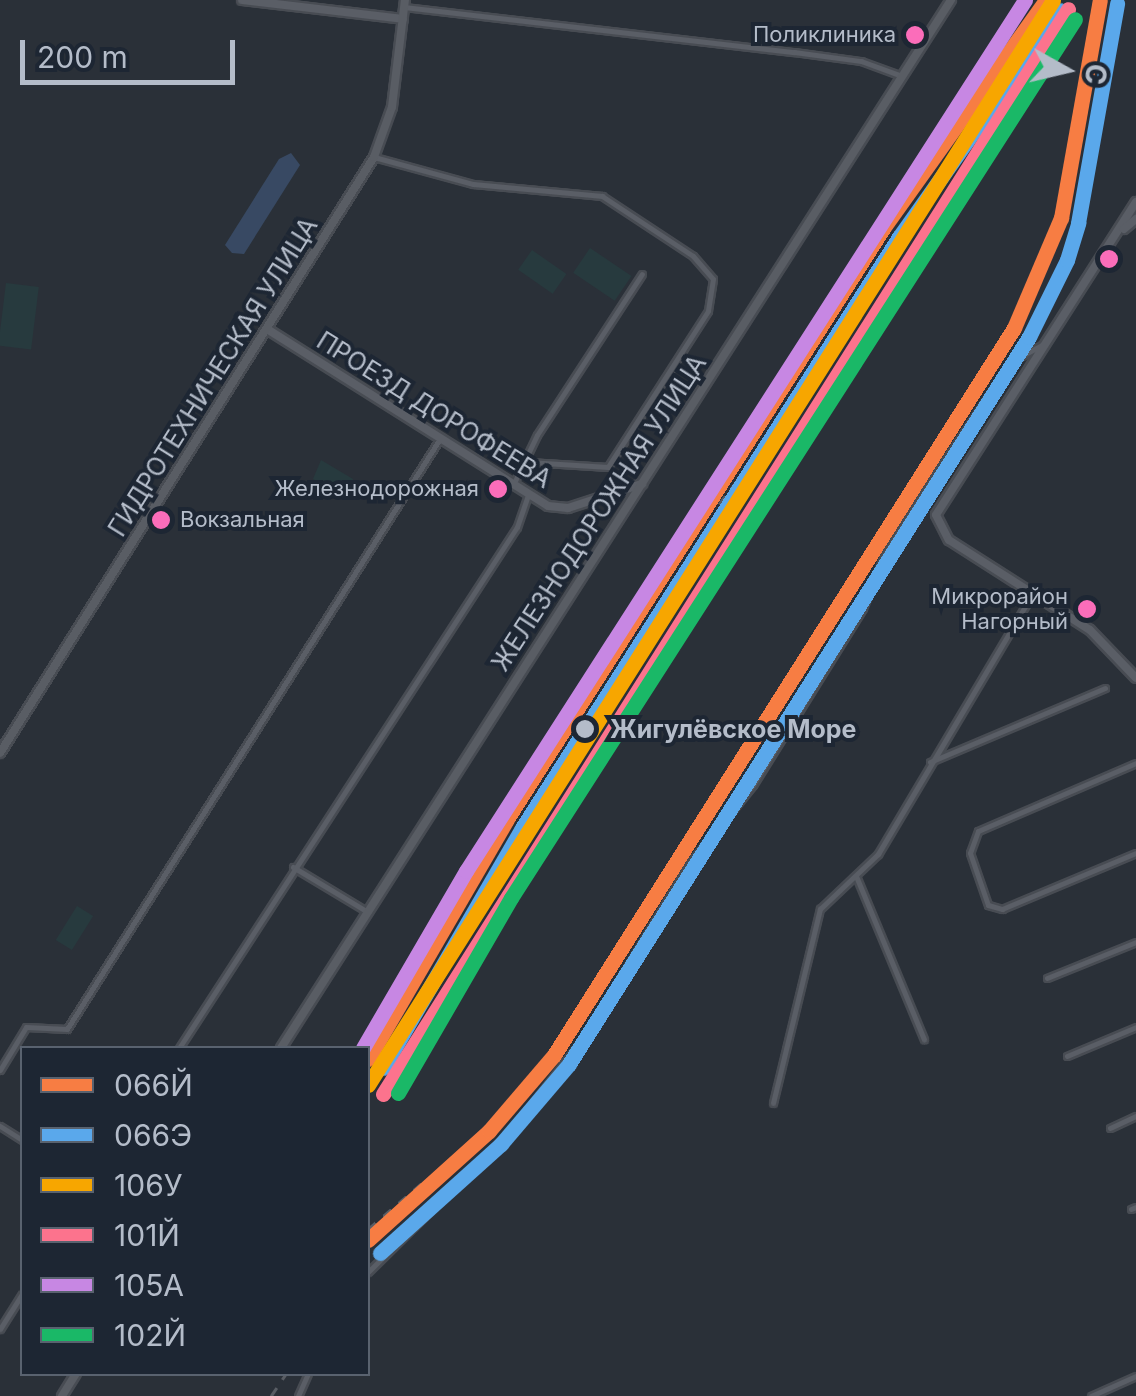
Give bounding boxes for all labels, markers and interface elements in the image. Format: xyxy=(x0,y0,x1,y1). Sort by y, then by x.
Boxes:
scale bar xyxy=(25,20,240,82)
north arrow xyxy=(1016,20,1116,120)
place label: Поликлиника xyxy=(753,22,896,48)
marker: Поликлиника xyxy=(905,25,925,45)
text: 200 m xyxy=(37,39,128,75)
text: С xyxy=(1077,62,1114,87)
street label: ГИДРОТЕХНИЧЕСКАЯ УЛИЦА xyxy=(102,212,324,542)
unlabelled marker xyxy=(1099,249,1119,269)
street label: ПРОЕЗД ДОРОФЕЕВА xyxy=(311,326,557,494)
street label: ЖЕЛЕЗНОДОРОЖНАЯ УЛИЦА xyxy=(485,349,713,677)
place label: Железнодорожная xyxy=(275,476,479,502)
marker: Железнодорожная xyxy=(488,479,508,499)
place label: Вокзальная xyxy=(180,507,305,533)
marker: Вокзальная xyxy=(151,510,171,530)
place label: Микрорайон Нагорный xyxy=(931,583,1068,634)
marker: Микрорайон Нагорный xyxy=(1077,599,1097,619)
marker: Жигулёвское Море xyxy=(569,713,601,745)
place label: Жигулёвское Море xyxy=(610,714,856,744)
legend xyxy=(20,1046,370,1376)
text: 066Й xyxy=(114,1067,193,1103)
text: 066Э xyxy=(114,1117,192,1153)
text: 106У xyxy=(114,1167,183,1203)
text: 101Й xyxy=(114,1217,180,1253)
text: 105А xyxy=(114,1267,184,1303)
text: 102Й xyxy=(114,1317,186,1353)

